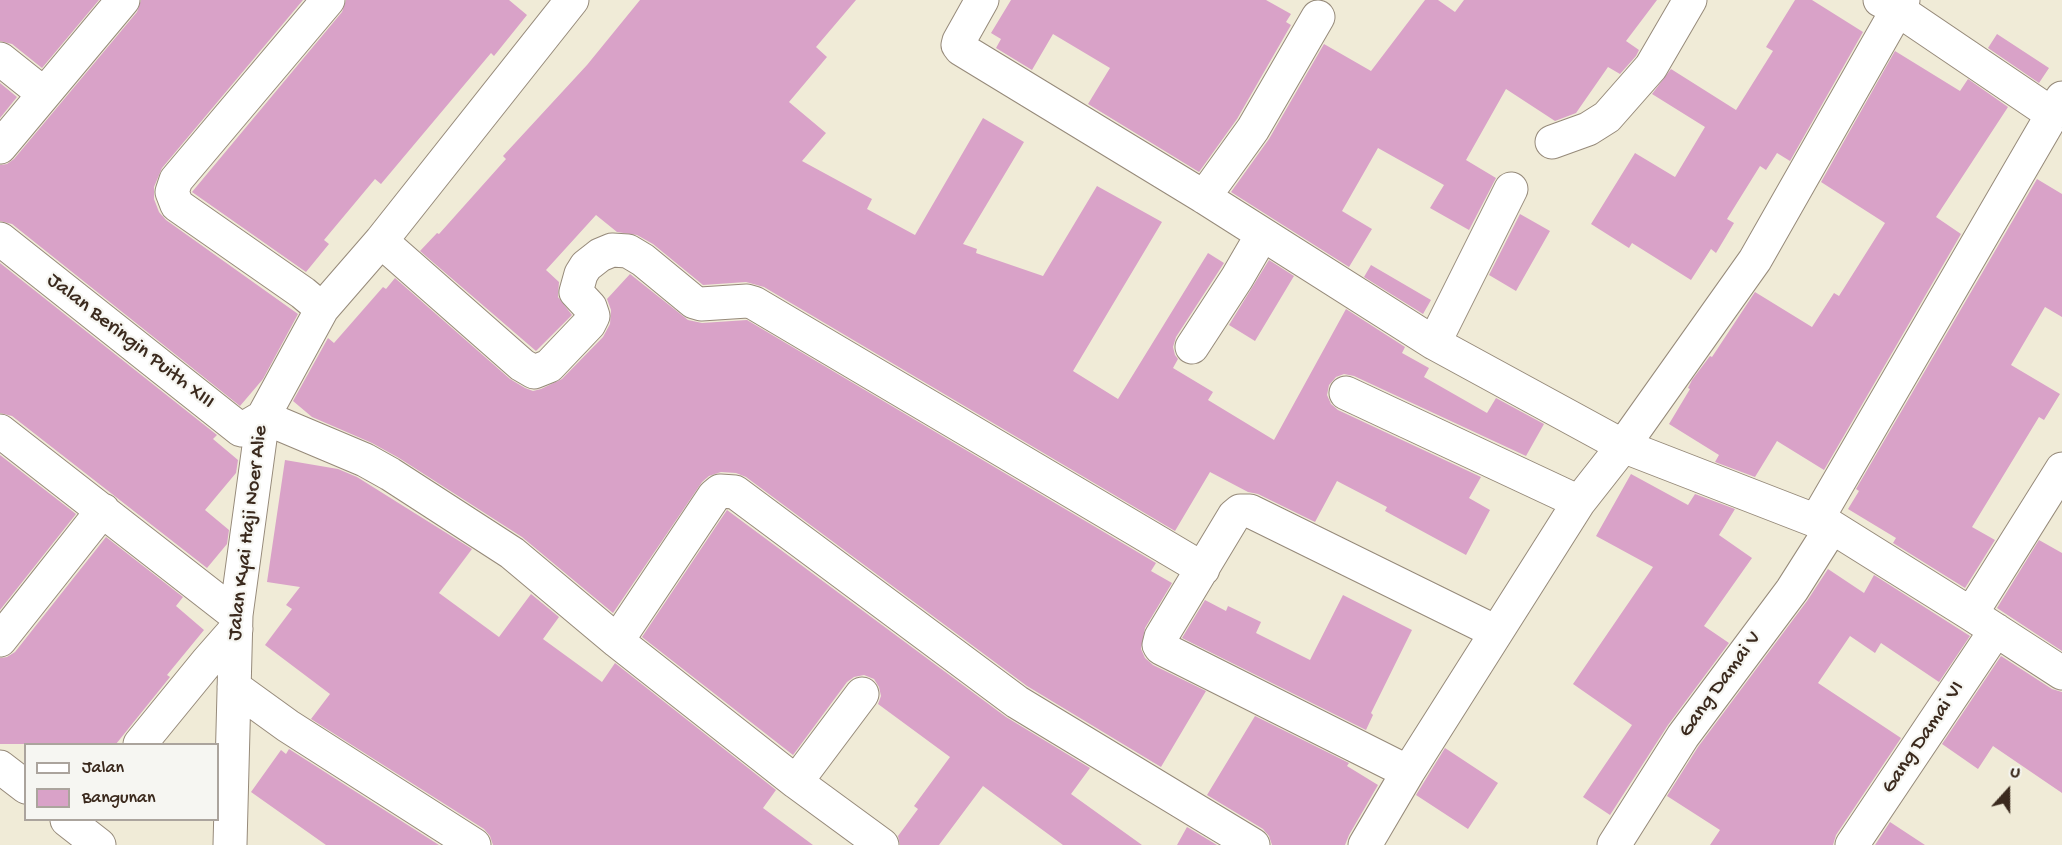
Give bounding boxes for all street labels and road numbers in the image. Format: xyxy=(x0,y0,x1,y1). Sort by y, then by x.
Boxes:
street label: Jalan Beringin Puith XIII xyxy=(41,269,219,415)
street label: Jalan Kyai Haji Noer Alie xyxy=(223,424,275,642)
street label: Gang Damai V xyxy=(1674,627,1768,743)
street label: Gang Damai VI xyxy=(1877,677,1971,799)

